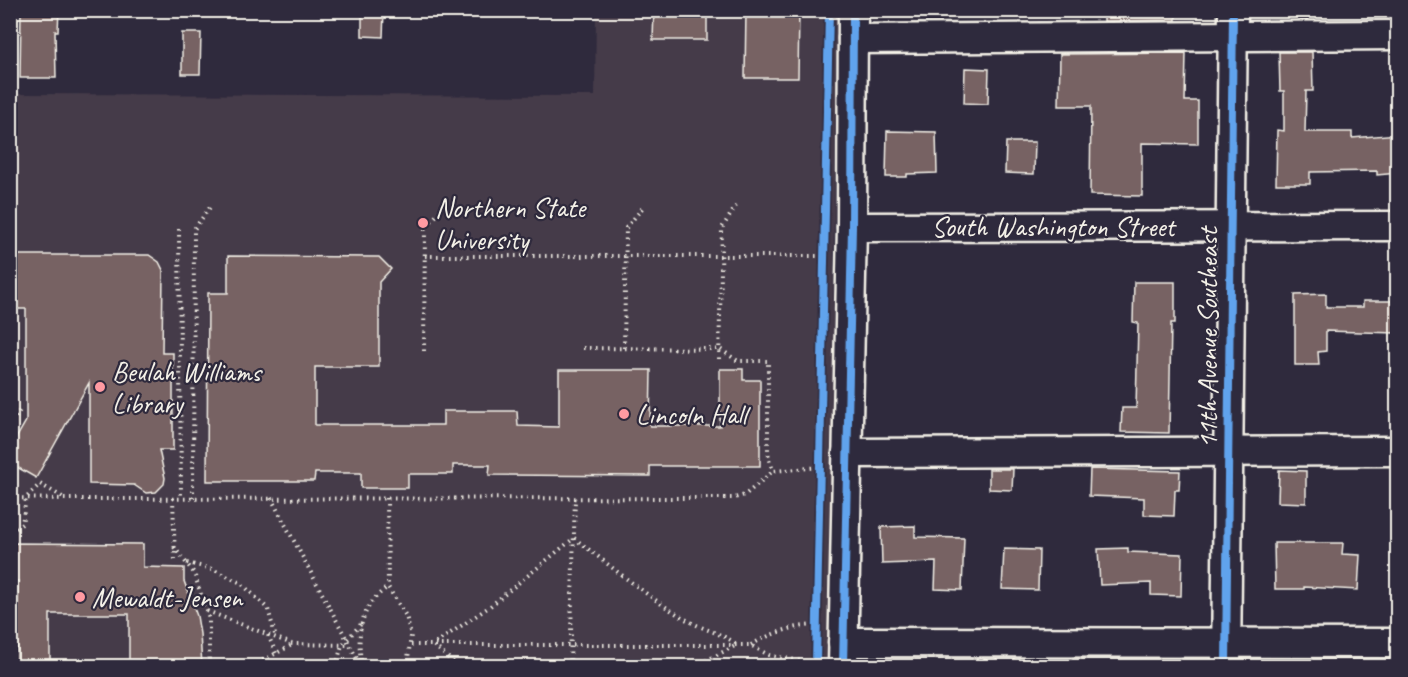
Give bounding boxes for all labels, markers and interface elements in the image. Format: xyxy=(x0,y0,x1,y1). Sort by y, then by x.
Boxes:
place label: Northern State University xyxy=(435,190,587,257)
street label: South Washington Street xyxy=(931,209,1177,244)
marker: Northern State University xyxy=(416,216,430,230)
street label: 11th Avenue Southeast xyxy=(1190,225,1225,448)
place label: Beulah Williams Library xyxy=(112,354,263,421)
marker: Beulah Williams Library xyxy=(93,380,107,394)
place label: Lincoln Hall xyxy=(636,397,752,432)
marker: Lincoln Hall xyxy=(617,407,631,421)
place label: Mewaldt-Jensen xyxy=(92,580,244,615)
marker: Mewaldt-Jensen xyxy=(73,590,87,604)

